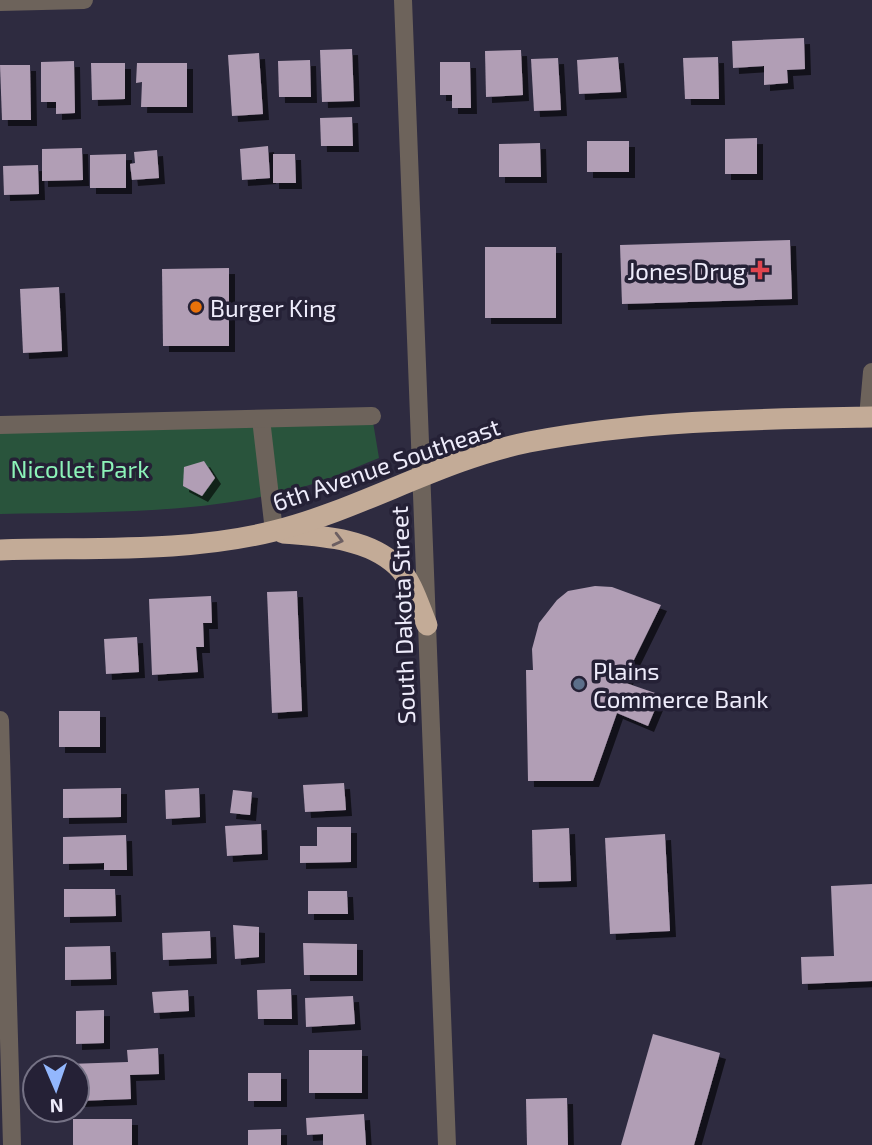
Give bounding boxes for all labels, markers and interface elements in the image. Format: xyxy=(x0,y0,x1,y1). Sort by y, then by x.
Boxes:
place label: Jones Drug xyxy=(627,256,746,285)
marker: Jones Drug xyxy=(752,262,768,278)
place label: Burger King xyxy=(210,293,336,322)
marker: Burger King xyxy=(188,299,204,315)
street label: 6th Avenue Southeast xyxy=(268,411,504,517)
park label: Nicollet Park xyxy=(11,454,149,483)
street label: South Dakota Street xyxy=(384,505,420,725)
one-way arrow xyxy=(332,532,344,547)
place label: Plains Commerce Bank xyxy=(593,656,769,713)
marker: Plains Commerce Bank xyxy=(571,676,587,692)
north arrow xyxy=(21,1054,91,1124)
text: N xyxy=(49,1095,64,1118)

